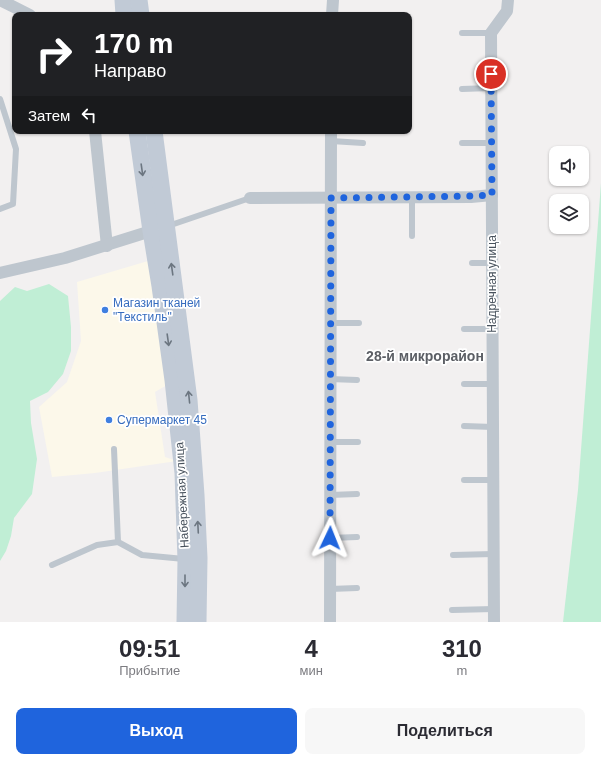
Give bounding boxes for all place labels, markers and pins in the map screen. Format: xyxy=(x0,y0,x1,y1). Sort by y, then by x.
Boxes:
pin xyxy=(474,57,508,91)
place label: Магазин тканей "Текстиль" xyxy=(113,296,200,324)
marker: Магазин тканей "Текстиль" xyxy=(100,305,110,315)
place label: Супермаркет 45 xyxy=(117,413,207,427)
marker: Супермаркет 45 xyxy=(104,415,114,425)

